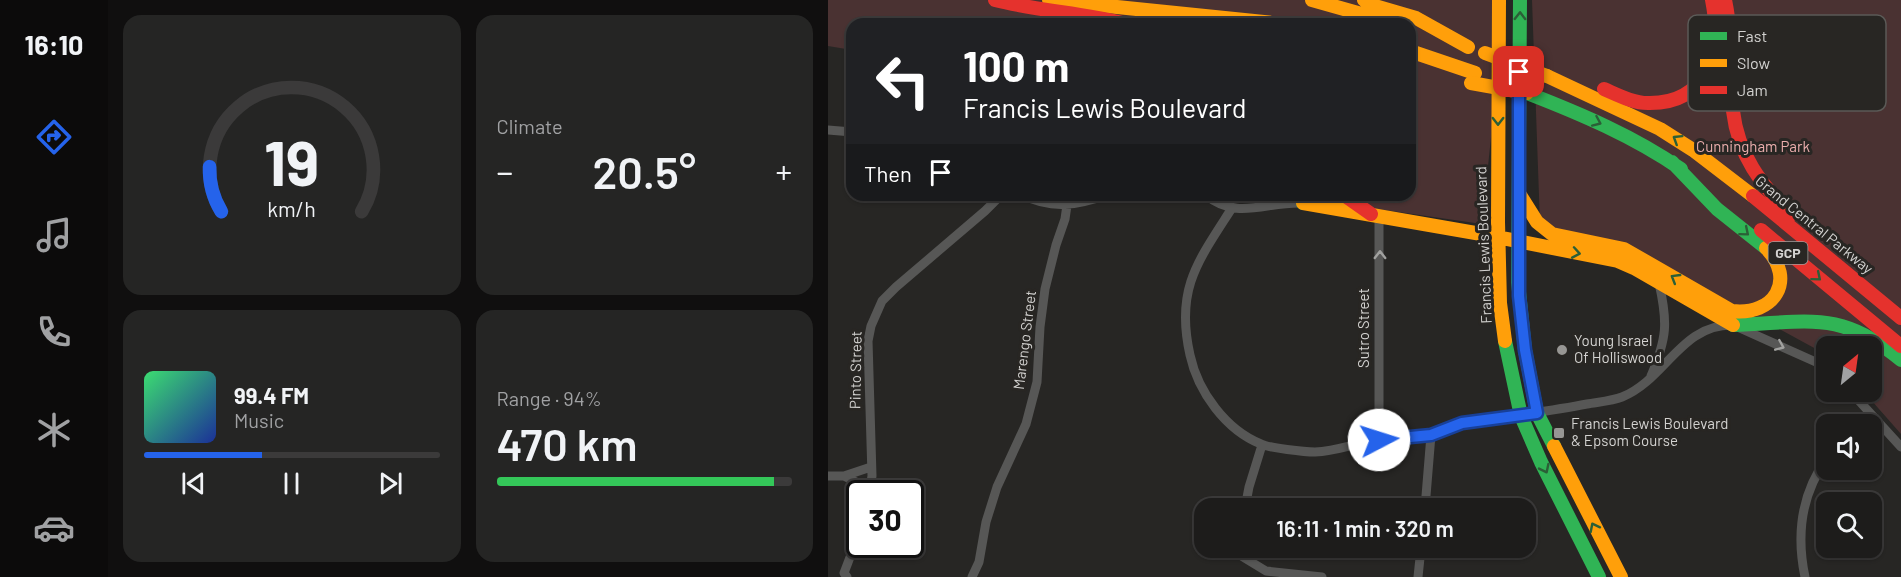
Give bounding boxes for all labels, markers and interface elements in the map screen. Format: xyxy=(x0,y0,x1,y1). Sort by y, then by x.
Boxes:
one-way arrow xyxy=(1514,12,1526,21)
legend xyxy=(1688,15,1886,111)
text: Fast xyxy=(1737,26,1767,45)
text: 16:10 xyxy=(25,28,83,60)
text: 100 m xyxy=(963,40,1069,90)
icon: left xyxy=(864,42,942,120)
pin xyxy=(1493,46,1544,97)
text: Slow xyxy=(1737,53,1770,72)
icon: arrive xyxy=(1502,55,1535,88)
text: Jam xyxy=(1737,80,1768,99)
text: Francis Lewis Boulevard xyxy=(963,91,1247,123)
text: Climate xyxy=(497,114,563,138)
one-way arrow xyxy=(1590,114,1601,126)
icon: directions xyxy=(33,116,75,158)
one-way arrow xyxy=(1492,117,1504,126)
text: 19 xyxy=(264,124,319,198)
one-way arrow xyxy=(1673,135,1683,147)
park label: Cunningham Park xyxy=(1696,137,1810,155)
text: 20.5° xyxy=(592,144,696,198)
text: − xyxy=(497,151,513,191)
text: + xyxy=(775,151,792,191)
icon: arrive xyxy=(924,156,957,189)
text: Then xyxy=(864,160,912,186)
street label: Francis Lewis Boulevard xyxy=(1471,166,1495,324)
street label: Grand Central Parkway xyxy=(1752,171,1877,277)
text: km/h xyxy=(267,196,316,221)
icon: music xyxy=(33,214,75,256)
one-way arrow xyxy=(1738,224,1749,235)
road number: GCP xyxy=(1768,242,1808,264)
one-way arrow xyxy=(1571,246,1581,259)
one-way arrow xyxy=(1374,251,1386,260)
one-way arrow xyxy=(1810,269,1821,280)
one-way arrow xyxy=(1671,274,1681,286)
street label: Sutro Street xyxy=(1354,288,1372,368)
street label: Marengo Street xyxy=(1009,289,1039,391)
icon: phone xyxy=(33,311,75,353)
street label: Pinto Street xyxy=(845,331,865,409)
place label: Young Israel Of Holliswood xyxy=(1574,331,1662,366)
north arrow xyxy=(1816,336,1882,402)
map controls xyxy=(1816,336,1882,558)
one-way arrow xyxy=(1774,338,1785,350)
marker: Young Israel Of Holliswood xyxy=(1555,343,1569,357)
text: 99.4 FM xyxy=(234,382,309,408)
text: Range · 94% xyxy=(497,386,602,410)
text: Music xyxy=(234,408,284,432)
position arrow xyxy=(1347,408,1411,472)
icon: climate xyxy=(33,409,75,451)
place label: Francis Lewis Boulevard & Epsom Course xyxy=(1571,414,1729,449)
button: sound xyxy=(1816,414,1882,480)
text: 470 km xyxy=(497,416,638,470)
marker: Francis Lewis Boulevard & Epsom Course xyxy=(1552,426,1566,440)
one-way arrow xyxy=(1537,463,1549,474)
icon: previous xyxy=(177,467,210,500)
icon: pause xyxy=(275,467,308,500)
icon: next xyxy=(374,467,407,500)
speed limit sign: 30 xyxy=(846,480,924,558)
button: search xyxy=(1816,492,1882,558)
icon: car xyxy=(33,507,75,549)
text: 16:11 · 1 min · 320 m xyxy=(1276,515,1454,541)
one-way arrow xyxy=(1590,522,1601,533)

